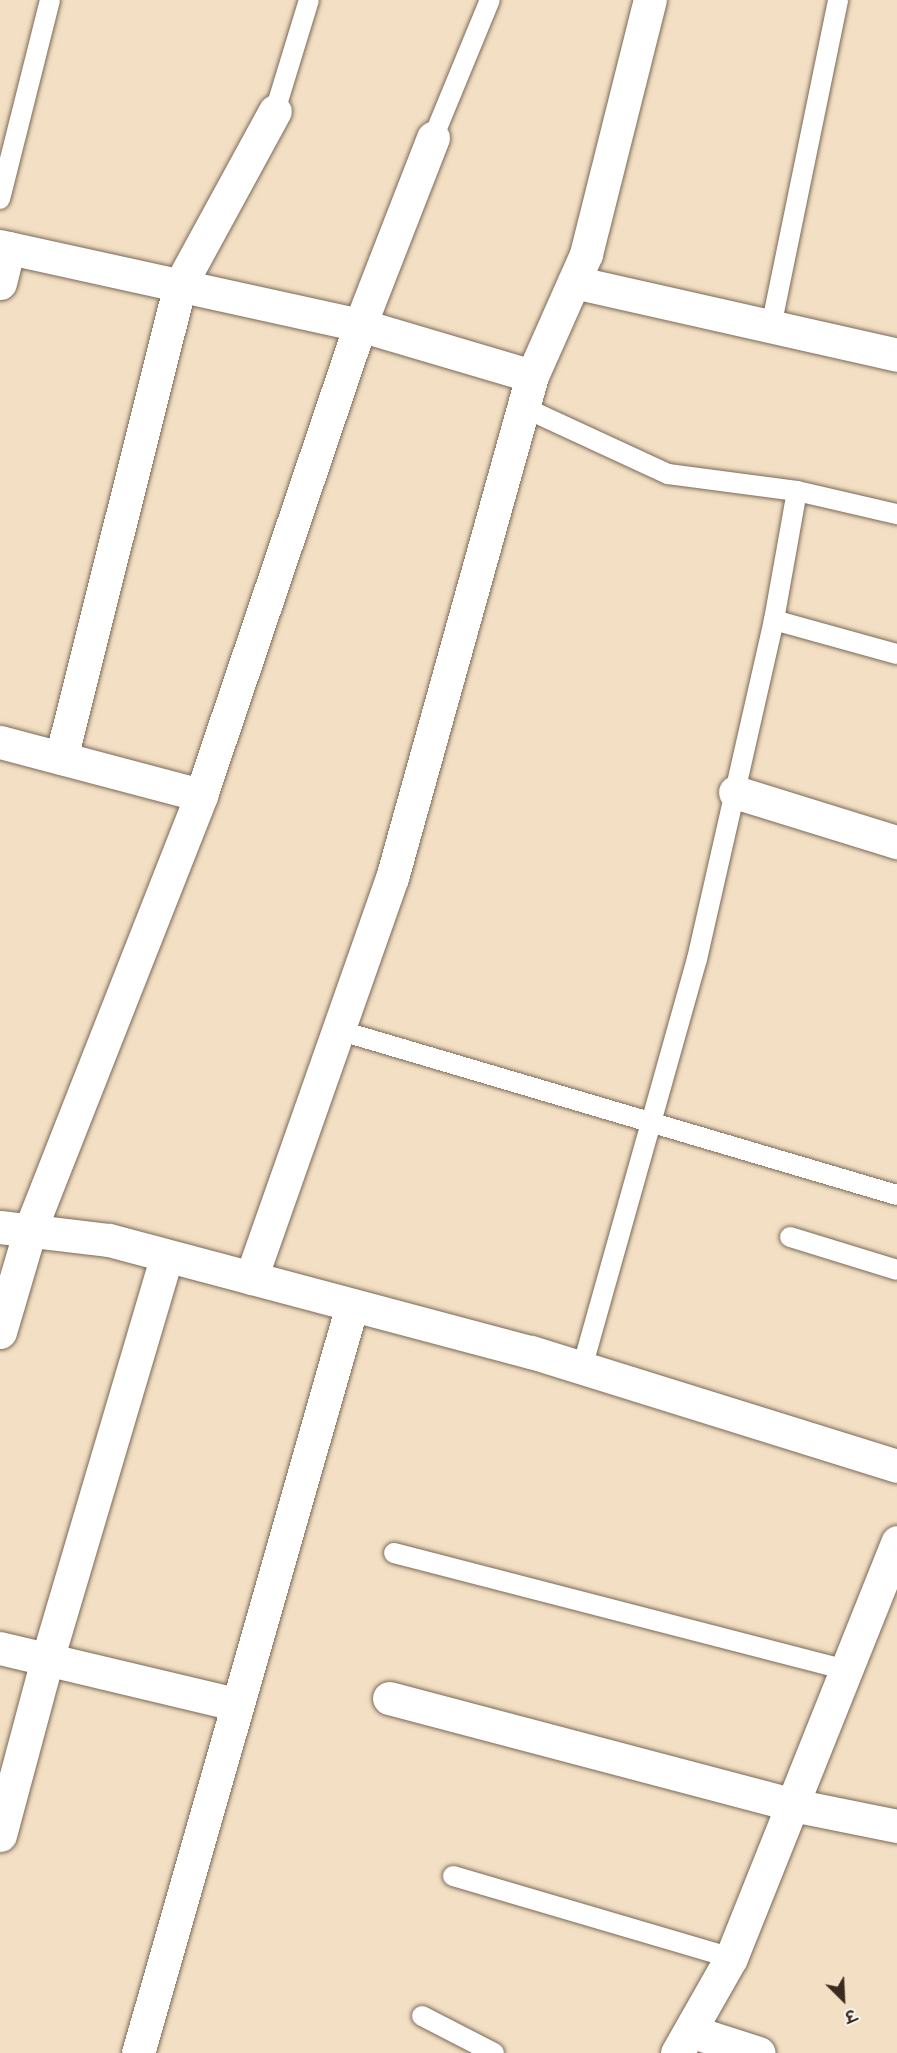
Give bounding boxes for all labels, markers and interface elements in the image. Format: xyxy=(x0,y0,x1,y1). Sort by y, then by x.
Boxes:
north arrow xyxy=(813,1969,873,2029)
text: उ xyxy=(842,2005,859,2027)

